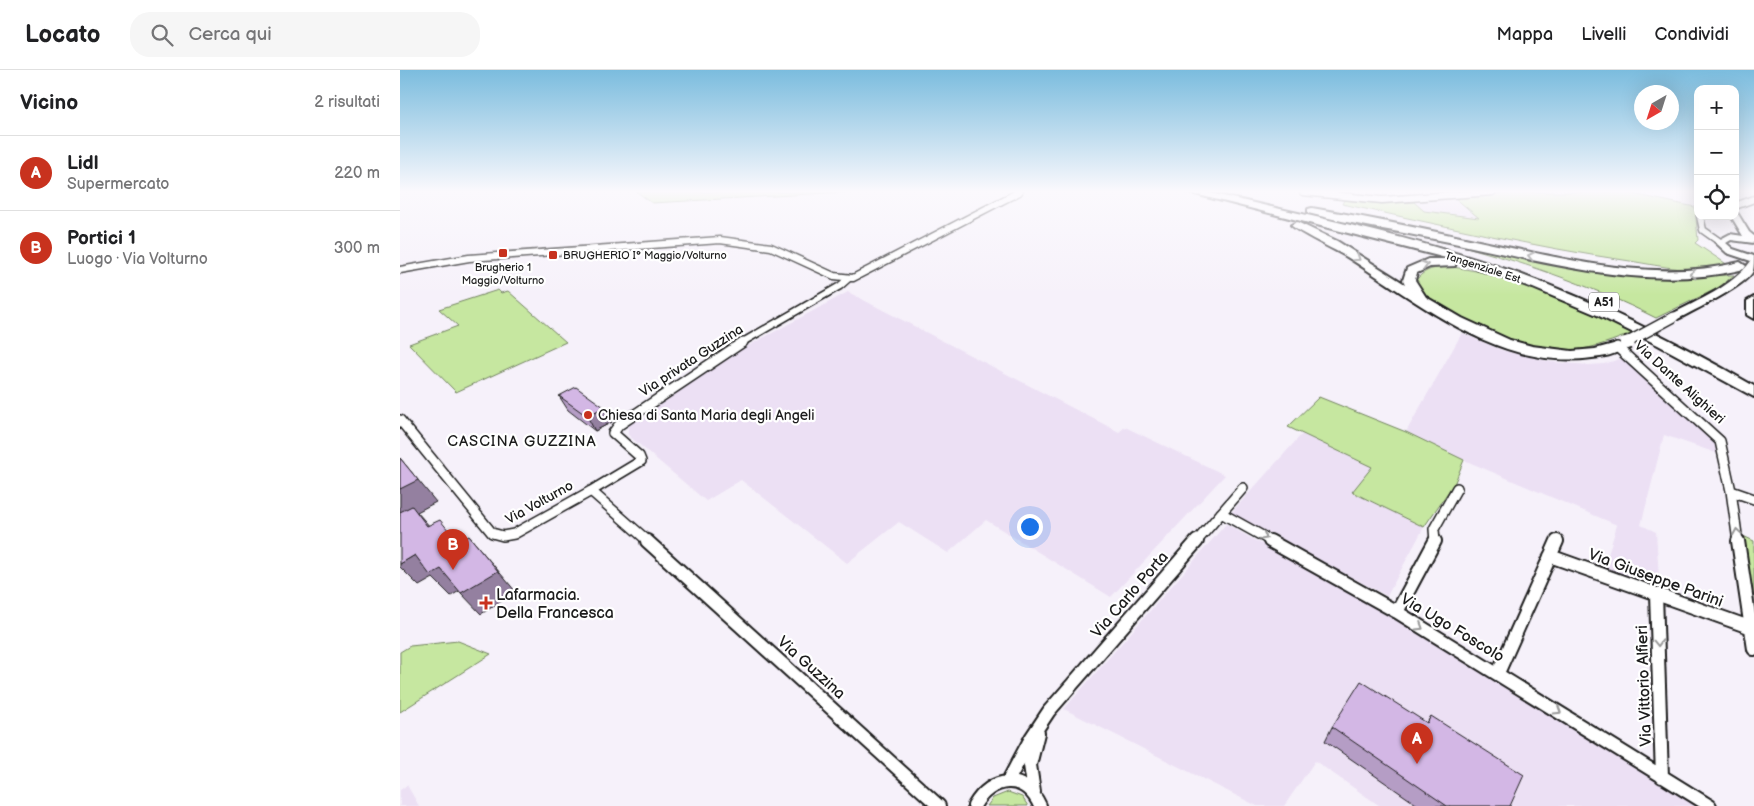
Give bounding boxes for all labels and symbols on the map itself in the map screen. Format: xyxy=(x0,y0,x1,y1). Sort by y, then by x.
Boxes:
north arrow xyxy=(1634,85,1679,130)
marker: Brugherio 1 Maggio/Volturno xyxy=(497,247,509,259)
marker: BRUGHERIO I° Maggio/Volturno xyxy=(547,249,559,261)
place label: BRUGHERIO I° Maggio/Volturno xyxy=(563,249,727,262)
street label: Tangenziale Est xyxy=(1443,249,1523,286)
one-way arrow xyxy=(1527,251,1536,262)
one-way arrow xyxy=(1352,252,1361,261)
one-way arrow xyxy=(1420,260,1429,270)
place label: Brugherio 1 Maggio/Volturno xyxy=(462,261,544,287)
one-way arrow xyxy=(1688,269,1696,279)
road number: A51 xyxy=(1589,292,1619,312)
street label: Via privata Guzzina xyxy=(636,320,746,400)
street label: Via Dante Alighieri xyxy=(1631,337,1728,428)
place label: Chiesa di Santa Maria degli Angeli xyxy=(598,407,814,424)
marker: Chiesa di Santa Maria degli Angeli xyxy=(582,409,594,421)
district label: CASCINA GUZZINA xyxy=(447,432,597,451)
street label: Via Volturno xyxy=(502,477,576,528)
your location xyxy=(1017,514,1043,540)
one-way arrow xyxy=(1732,528,1743,536)
pin: B xyxy=(437,529,469,570)
one-way arrow xyxy=(1258,531,1267,541)
street label: Via Giuseppe Parini xyxy=(1585,545,1726,612)
street label: Via Carlo Porta xyxy=(1088,548,1173,642)
place label: Lafarmacia. Della Francesca xyxy=(496,586,614,623)
street label: Via Ugo Foscolo xyxy=(1397,590,1508,667)
marker: Lafarmacia. Della Francesca xyxy=(480,597,492,609)
one-way arrow xyxy=(1414,620,1423,630)
street label: Via Vittorio Alfieri xyxy=(1633,625,1656,747)
street label: Via Guzzina xyxy=(773,633,849,704)
one-way arrow xyxy=(1652,639,1663,647)
one-way arrow xyxy=(1553,705,1562,715)
pin: A xyxy=(1401,723,1433,764)

